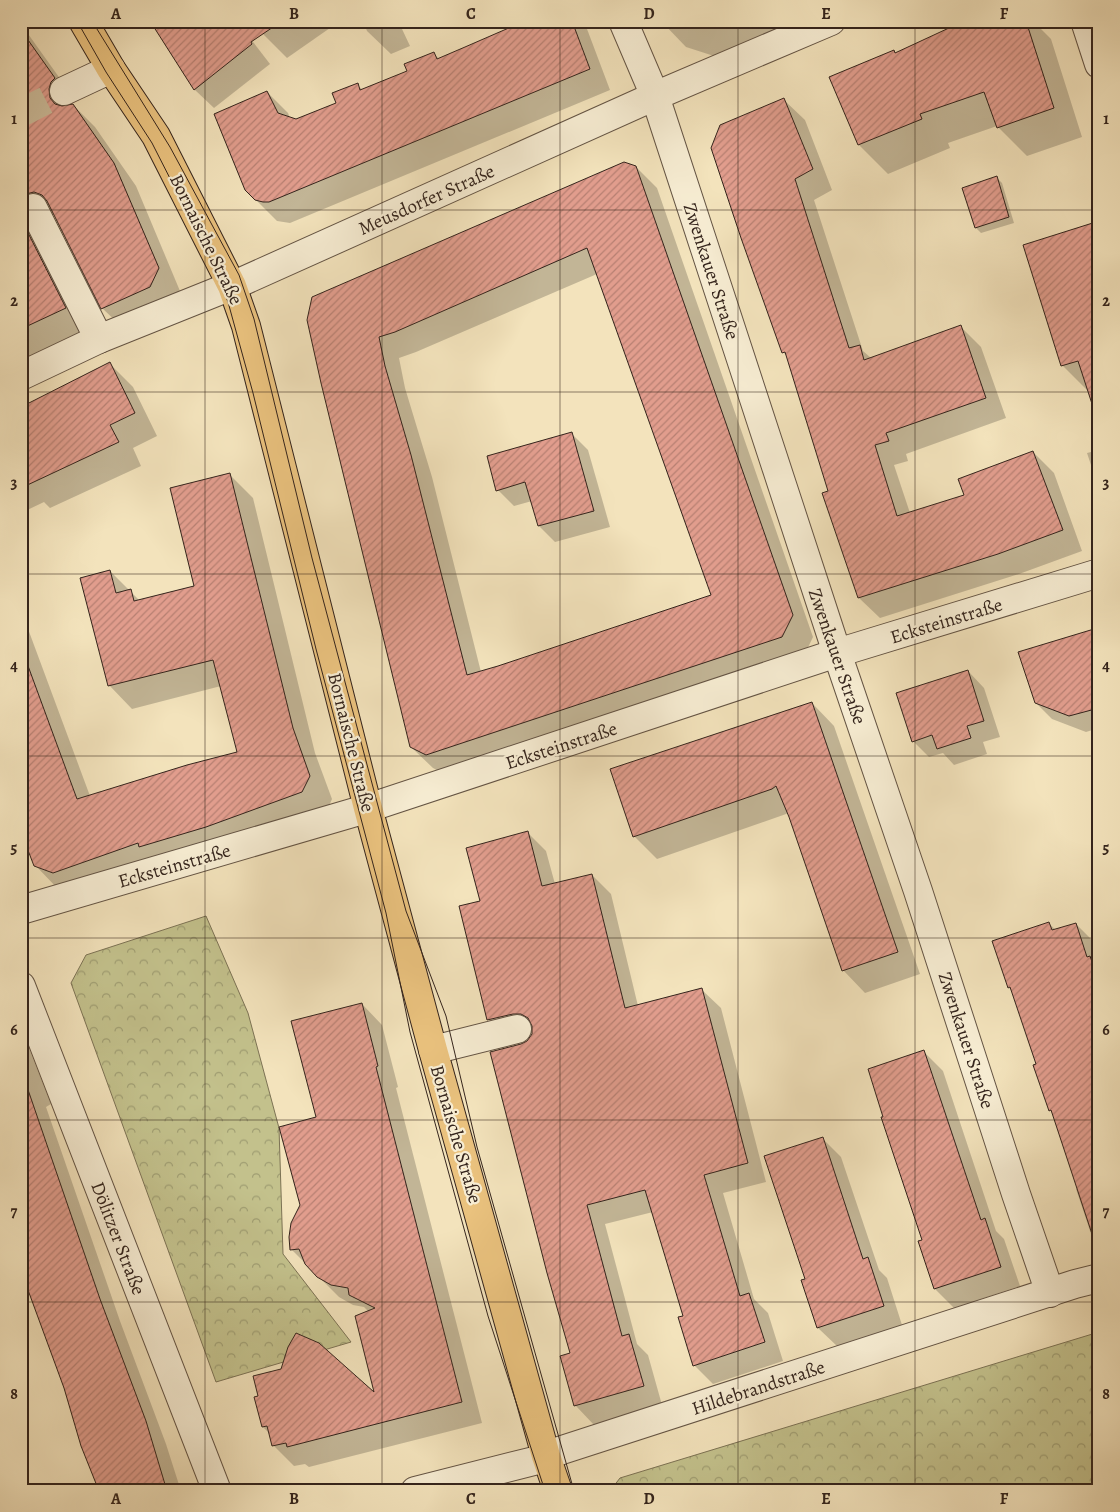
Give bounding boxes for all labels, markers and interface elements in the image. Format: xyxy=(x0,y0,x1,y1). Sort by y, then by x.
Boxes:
text: A xyxy=(110,3,122,25)
text: B xyxy=(289,3,299,25)
text: C xyxy=(466,3,476,25)
text: D xyxy=(643,3,655,25)
text: E xyxy=(821,3,831,25)
text: F xyxy=(1000,3,1009,25)
text: 1 xyxy=(11,108,17,130)
text: 1 xyxy=(1103,108,1109,130)
street label: Meusdorfer Straße xyxy=(354,158,499,242)
street label: Bornaische Straße xyxy=(163,170,249,309)
street label: Zwenkauer Straße xyxy=(677,200,745,343)
text: 2 xyxy=(10,290,18,312)
text: 2 xyxy=(1102,290,1110,312)
text: 3 xyxy=(11,472,18,494)
text: 3 xyxy=(1103,472,1110,494)
street label: Zwenkauer Straße xyxy=(802,585,872,728)
street label: Ecksteinstraße xyxy=(887,592,1006,650)
text: 4 xyxy=(10,655,18,677)
text: 4 xyxy=(1102,655,1110,677)
street label: Bornaische Straße xyxy=(321,670,381,815)
street label: Ecksteinstraße xyxy=(502,716,621,776)
text: 5 xyxy=(11,837,18,859)
street label: Ecksteinstraße xyxy=(115,837,234,894)
text: 5 xyxy=(1103,837,1110,859)
street label: Zwenkauer Straße xyxy=(932,969,1000,1112)
text: 6 xyxy=(10,1019,18,1041)
text: 6 xyxy=(1102,1019,1110,1041)
street label: Bornaische Straße xyxy=(424,1062,488,1206)
street label: Dölitzer Straße xyxy=(85,1178,152,1299)
text: 7 xyxy=(11,1201,18,1223)
text: 7 xyxy=(1103,1201,1110,1223)
street label: Hildebrandstraße xyxy=(688,1354,828,1422)
text: 8 xyxy=(10,1383,18,1405)
text: 8 xyxy=(1102,1383,1110,1405)
text: A xyxy=(110,1488,122,1510)
text: B xyxy=(289,1488,299,1510)
text: C xyxy=(466,1488,476,1510)
text: D xyxy=(643,1488,655,1510)
text: E xyxy=(821,1488,831,1510)
text: F xyxy=(1000,1488,1009,1510)

